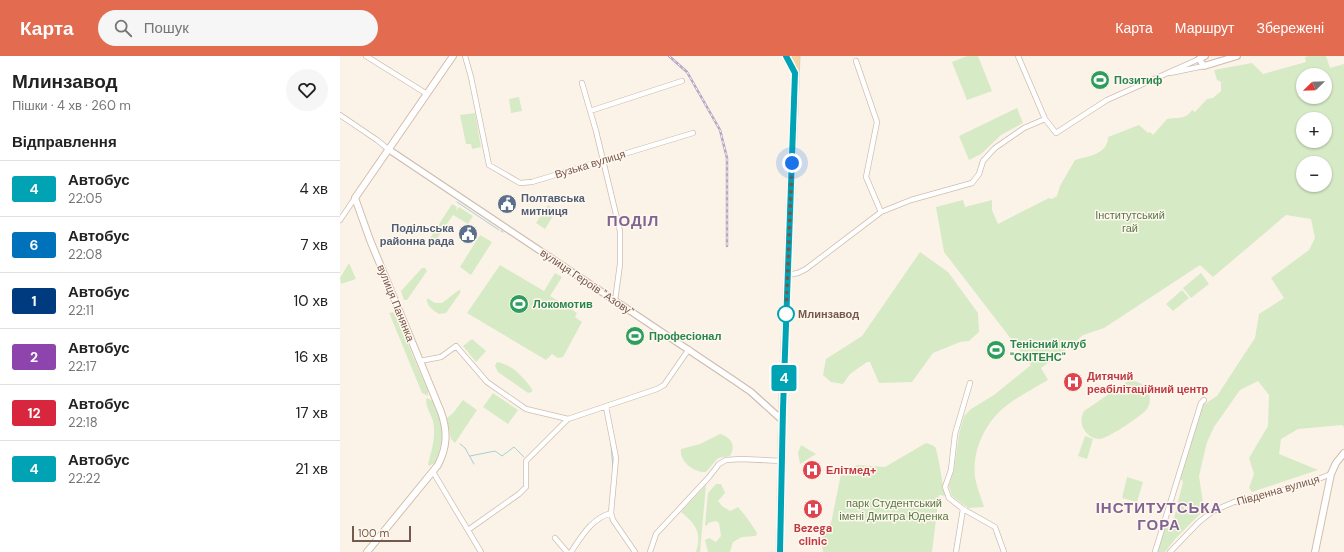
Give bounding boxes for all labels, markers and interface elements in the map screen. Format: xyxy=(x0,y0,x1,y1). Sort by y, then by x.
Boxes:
search box xyxy=(98,10,378,46)
text: Карта xyxy=(20,16,74,41)
icon: search xyxy=(112,17,134,39)
text: Пошук xyxy=(144,18,189,38)
text: Карта xyxy=(1115,19,1153,37)
text: Маршрут xyxy=(1175,19,1234,37)
text: Збережені xyxy=(1256,19,1324,37)
north arrow xyxy=(1296,68,1332,104)
map controls xyxy=(1296,68,1332,192)
text: Млинзавод xyxy=(12,69,118,94)
button: heart xyxy=(286,69,328,111)
sports icon: Позитиф xyxy=(1089,69,1111,91)
place label: Позитиф xyxy=(1114,73,1163,87)
text: Пішки · 4 хв · 260 m xyxy=(12,97,131,114)
button: + xyxy=(1296,112,1332,148)
text: Відправлення xyxy=(12,132,117,152)
street label: Вузька вулиця xyxy=(553,147,627,181)
your location xyxy=(782,153,802,173)
button: − xyxy=(1296,156,1332,192)
text: Автобус xyxy=(68,170,130,190)
text: 4 хв xyxy=(299,179,328,199)
text: 4 xyxy=(29,180,39,198)
text: 22:05 xyxy=(68,190,102,207)
place label: Полтавська митниця xyxy=(521,191,586,218)
public building icon: Полтавська митниця xyxy=(496,193,518,215)
park label: Інститутський гай xyxy=(1095,208,1165,235)
district label: ПОДІЛ xyxy=(607,211,659,231)
place label: Подільська районна рада xyxy=(380,221,455,248)
public building icon: Подільська районна рада xyxy=(457,223,479,245)
text: Автобус xyxy=(68,226,130,246)
text: 7 хв xyxy=(301,235,328,255)
text: 6 xyxy=(30,236,38,254)
street label: вулиця Героїв "Азову" xyxy=(538,245,636,319)
text: 22:08 xyxy=(68,246,102,263)
street label: вулиця Панянка xyxy=(374,262,418,344)
text: Автобус xyxy=(68,282,130,302)
text: 10 хв xyxy=(294,291,328,311)
text: 1 xyxy=(31,292,37,310)
sports icon: Локомотив xyxy=(508,293,530,315)
place label: Локомотив xyxy=(533,297,593,311)
text: 22:11 xyxy=(68,302,94,319)
marker: Млинзавод xyxy=(777,305,795,323)
place label: Млинзавод xyxy=(798,307,859,321)
sports icon: Професіонал xyxy=(624,325,646,347)
place label: Професіонал xyxy=(649,329,721,343)
place label: Тенісний клуб "СКІТЕНС" xyxy=(1010,337,1086,364)
text: Автобус xyxy=(68,338,130,358)
sports icon: Тенісний клуб "СКІТЕНС" xyxy=(985,339,1007,361)
text: 16 хв xyxy=(294,347,328,367)
text: 2 xyxy=(30,348,38,366)
text: 22:17 xyxy=(68,358,97,375)
line badge: 4 xyxy=(771,365,797,391)
text: 4 xyxy=(779,369,789,387)
place label: Дитячий реабілітаційний центр xyxy=(1087,369,1209,396)
hospital icon: Дитячий реабілітаційний центр xyxy=(1062,371,1084,393)
text: Автобус xyxy=(68,394,130,414)
text: 17 хв xyxy=(296,403,328,423)
text: 12 xyxy=(27,404,41,422)
text: 22:18 xyxy=(68,414,98,431)
text: Автобус xyxy=(68,450,130,470)
text: 21 хв xyxy=(295,459,328,479)
hospital icon: Елітмед+ xyxy=(801,459,823,481)
text: 4 xyxy=(29,460,39,478)
place label: Елітмед+ xyxy=(826,463,876,477)
text: 22:22 xyxy=(68,470,101,487)
street label: Південна вулиця xyxy=(1235,471,1321,509)
park label: парк Студентський імені Дмитра Юденка xyxy=(839,496,950,523)
hospital icon: Bezega clinic xyxy=(802,498,824,520)
district label: ІНСТИТУТСЬКА ГОРА xyxy=(1096,498,1222,535)
place label: Bezega clinic xyxy=(794,521,832,548)
scale bar xyxy=(352,524,411,543)
text: 100 m xyxy=(358,526,389,540)

